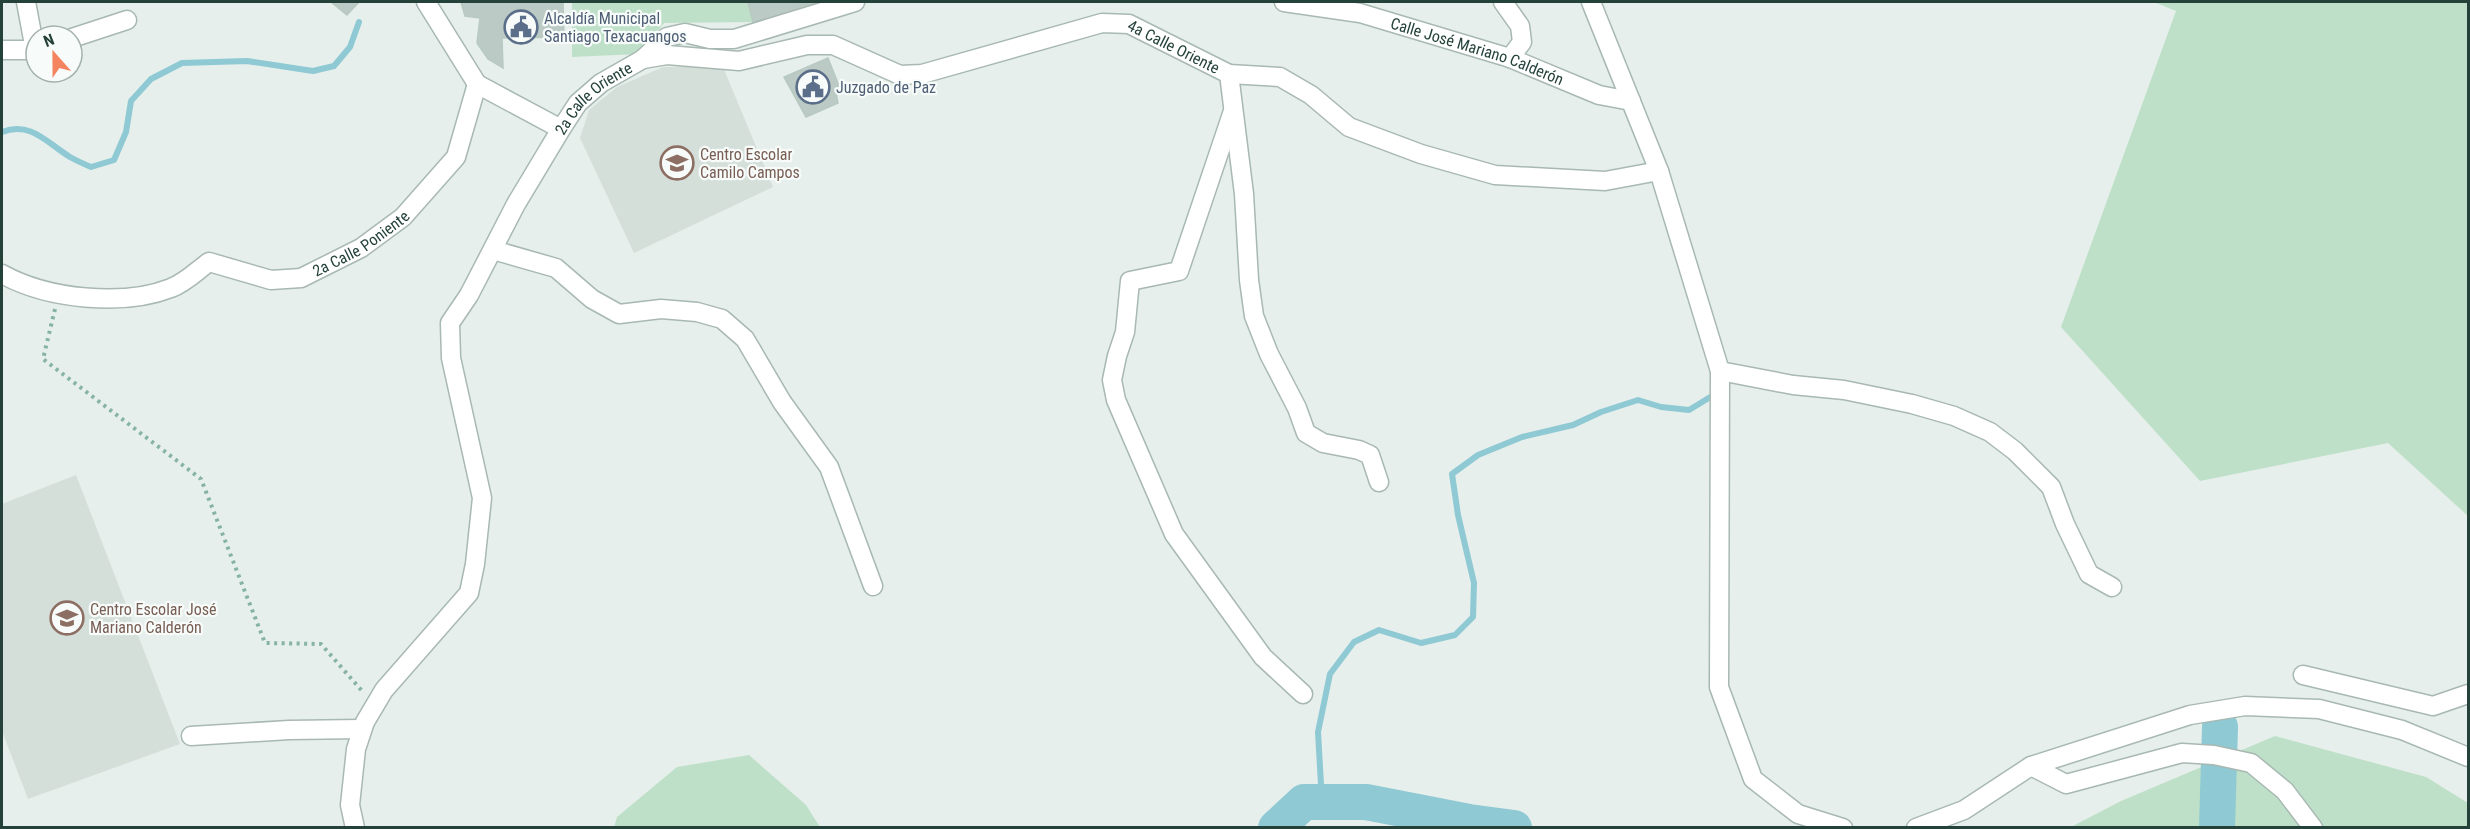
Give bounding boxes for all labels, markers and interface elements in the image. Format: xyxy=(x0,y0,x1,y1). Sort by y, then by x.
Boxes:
public building icon: Alcaldía Municipal Santiago Texacuangos xyxy=(503,9,539,45)
place label: Alcaldía Municipal Santiago Texacuangos xyxy=(544,9,687,46)
street label: Calle José Mariano Calderón xyxy=(1388,13,1567,89)
street label: 4a Calle Oriente xyxy=(1125,15,1223,77)
north arrow xyxy=(24,24,84,84)
text: N xyxy=(41,30,57,51)
street label: 2a Calle Oriente xyxy=(550,58,635,138)
public building icon: Juzgado de Paz xyxy=(795,69,831,105)
place label: Juzgado de Paz xyxy=(836,78,936,97)
school or university icon: Centro Escolar Camilo Campos xyxy=(659,145,695,181)
place label: Centro Escolar Camilo Campos xyxy=(700,145,800,182)
street label: 2a Calle Poniente xyxy=(309,207,413,280)
school or university icon: Centro Escolar José Mariano Calderón xyxy=(49,600,85,636)
place label: Centro Escolar José Mariano Calderón xyxy=(90,600,217,637)

